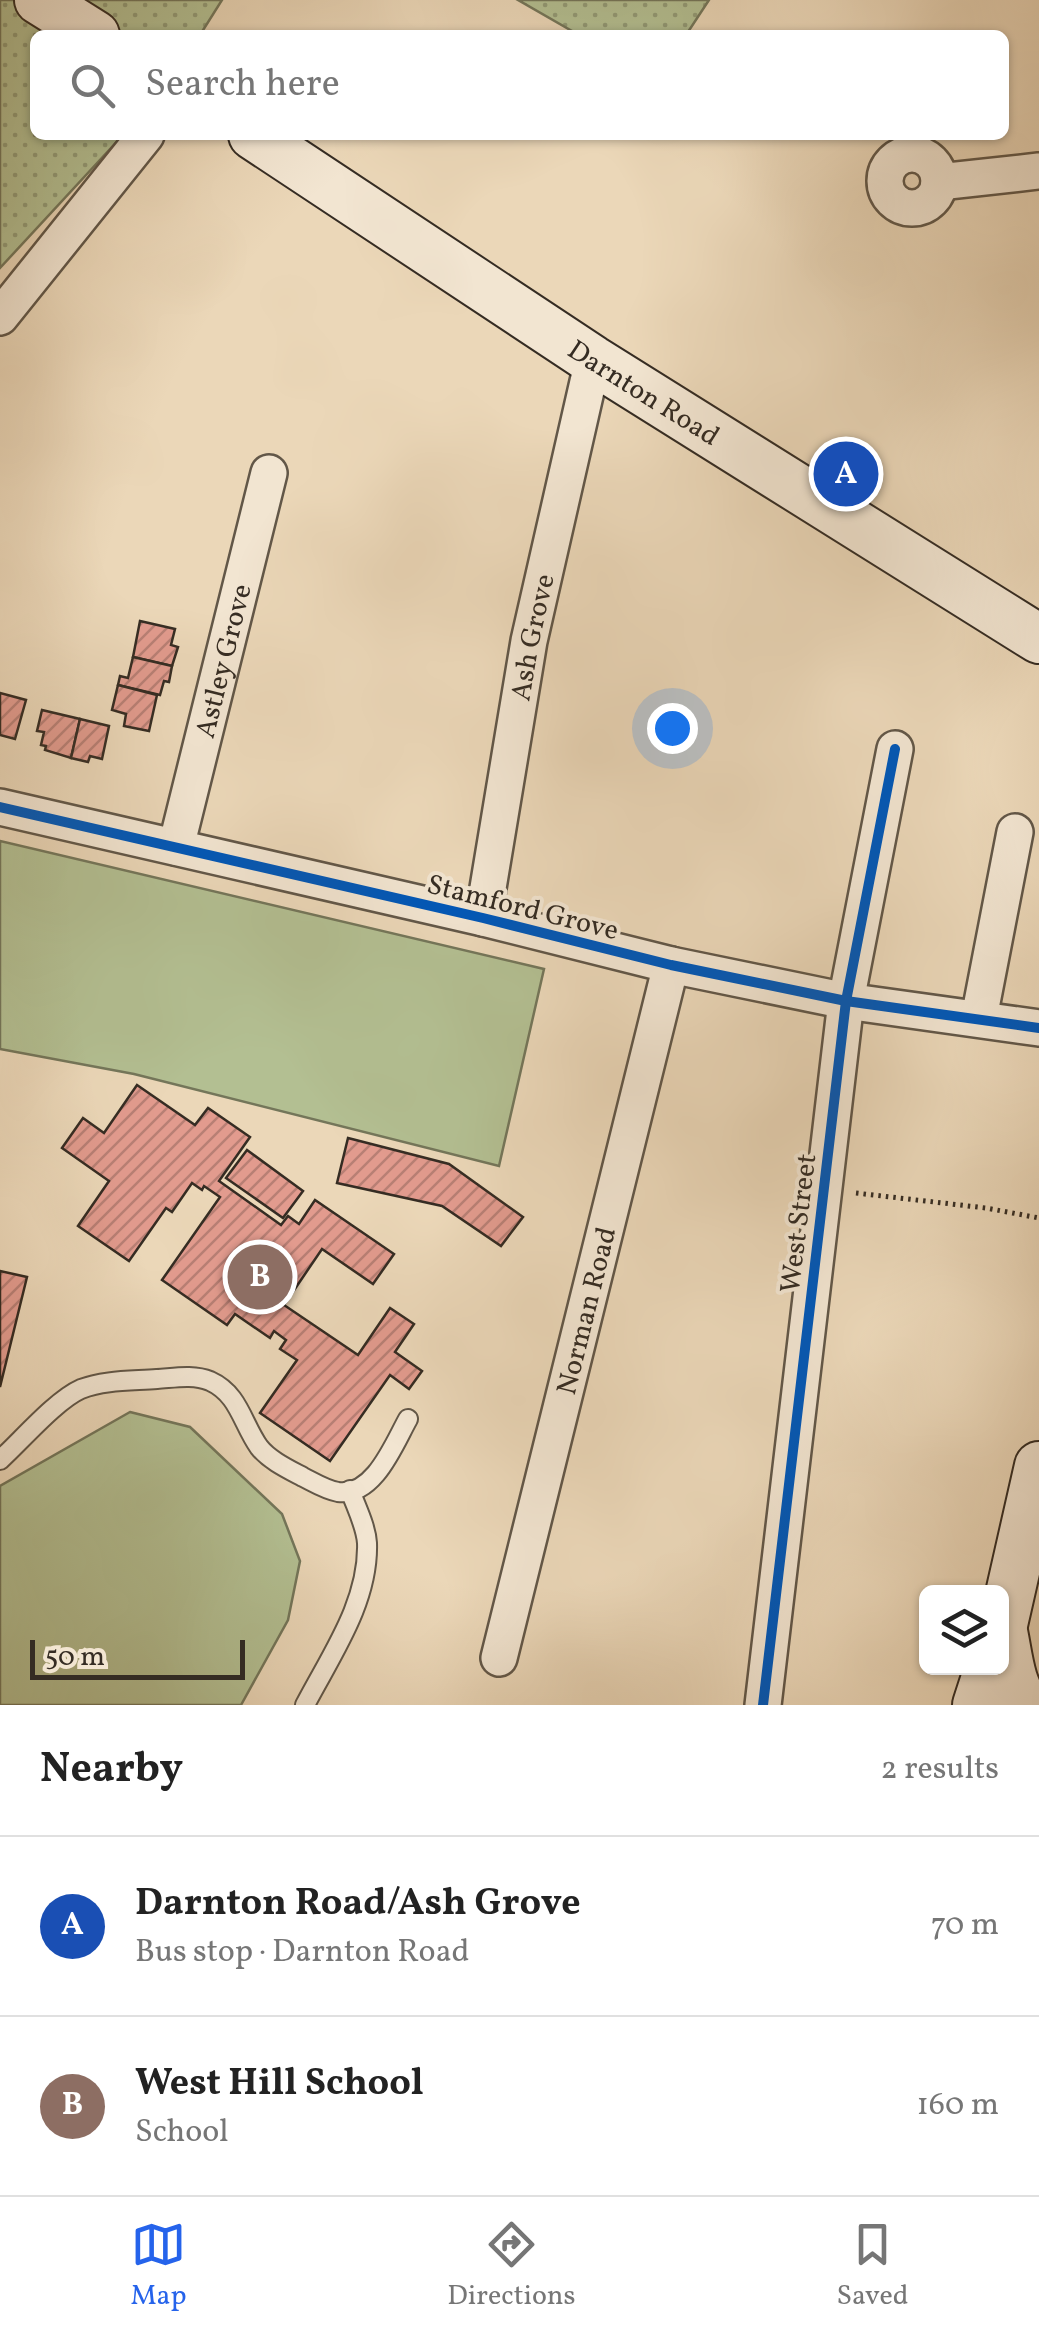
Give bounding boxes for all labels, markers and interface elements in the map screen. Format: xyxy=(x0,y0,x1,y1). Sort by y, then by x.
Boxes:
search box xyxy=(30,30,1009,140)
icon: search xyxy=(65,58,120,113)
text: Search here xyxy=(145,59,340,112)
street label: Darnton Road xyxy=(559,331,726,456)
pin: A xyxy=(814,436,878,512)
street label: Ash Grove xyxy=(502,570,566,704)
street label: Astley Grove xyxy=(187,580,263,742)
your location xyxy=(647,703,698,754)
street label: Stamford Grove xyxy=(422,866,622,951)
street label: West Street xyxy=(772,1151,827,1295)
street label: Norman Road xyxy=(548,1223,627,1399)
pin: B xyxy=(228,1240,292,1314)
map controls xyxy=(919,1585,1009,1675)
button: layers xyxy=(919,1585,1009,1675)
scale bar xyxy=(30,1635,245,1680)
text: 50 m xyxy=(45,1638,105,1677)
text: Nearby xyxy=(40,1741,183,1800)
text: 2 results xyxy=(881,1748,999,1792)
text: Darnton Road/Ash Grove xyxy=(135,1878,581,1931)
text: A xyxy=(61,1904,84,1948)
text: 70 m xyxy=(931,1904,999,1948)
text: Bus stop · Darnton Road xyxy=(135,1931,470,1975)
text: West Hill School xyxy=(135,2058,424,2111)
text: B xyxy=(62,2084,83,2128)
text: 160 m xyxy=(916,2084,999,2128)
text: School xyxy=(135,2111,229,2155)
tab: Map xyxy=(130,2217,186,2316)
tab: Directions xyxy=(447,2217,576,2316)
tab: Saved xyxy=(836,2217,909,2316)

